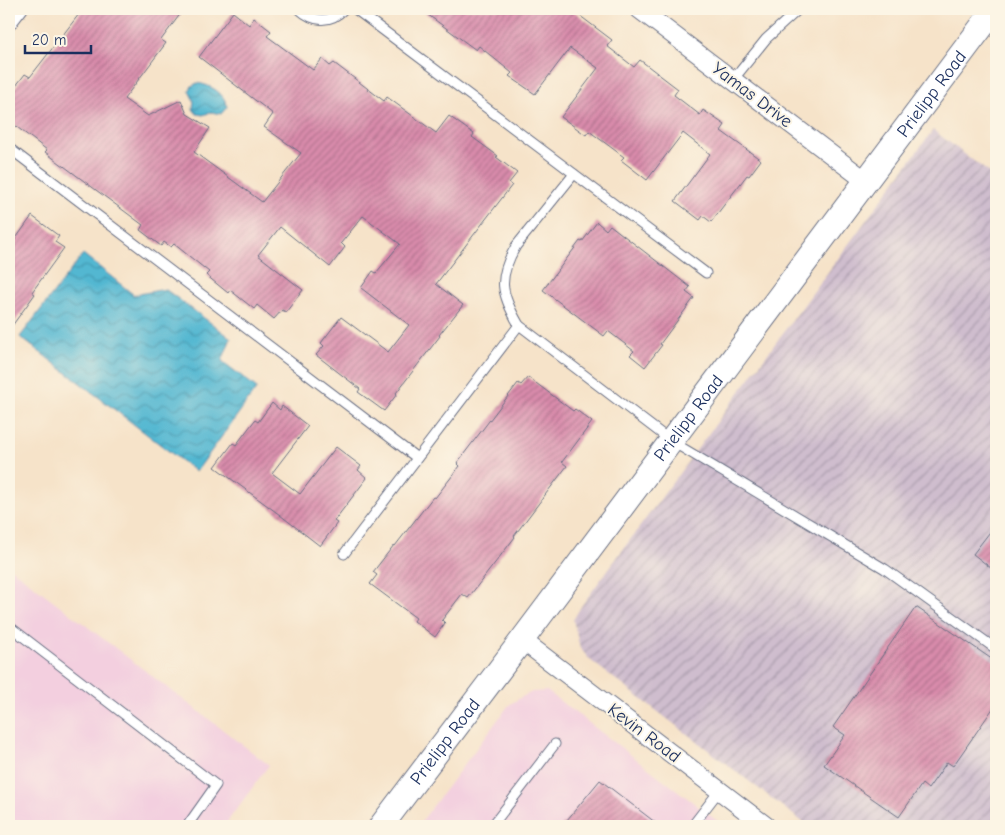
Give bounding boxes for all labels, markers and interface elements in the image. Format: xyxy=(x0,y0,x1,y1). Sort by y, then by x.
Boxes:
scale bar xyxy=(25,22,91,54)
text: 20 m xyxy=(32,31,66,49)
street label: Prielipp Road xyxy=(892,47,971,141)
street label: Yamas Drive xyxy=(708,58,796,132)
street label: Prielipp Road xyxy=(649,371,728,465)
street label: Prielipp Road xyxy=(406,694,484,789)
street label: Kevin Road xyxy=(604,699,684,767)

